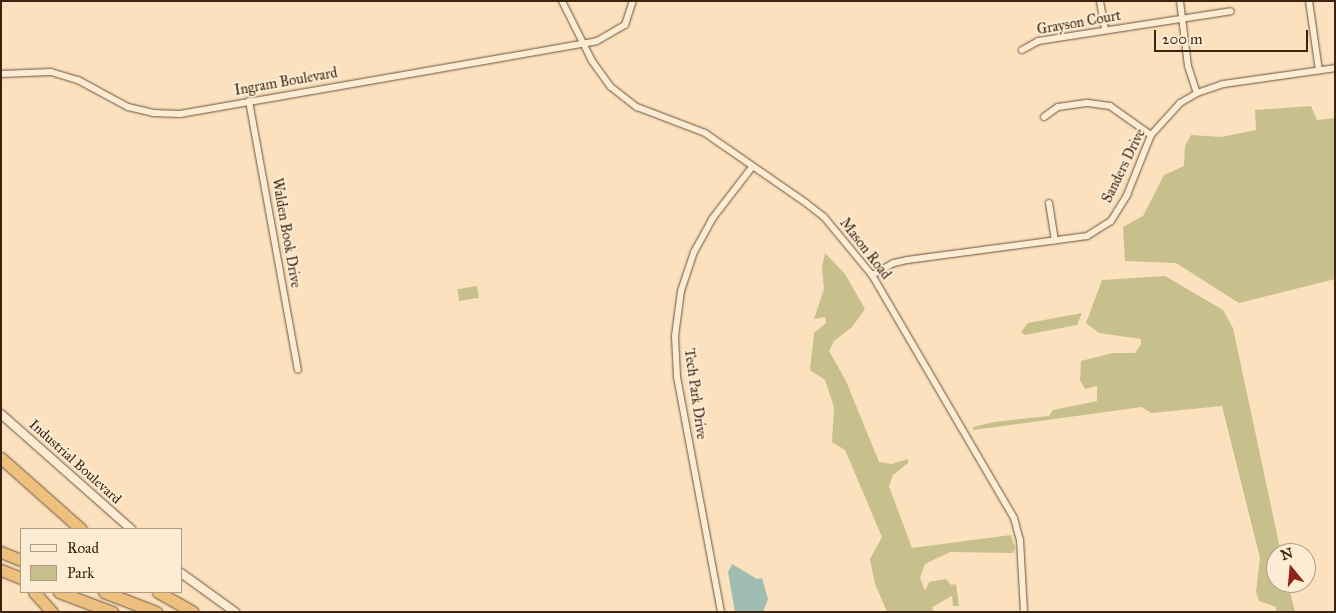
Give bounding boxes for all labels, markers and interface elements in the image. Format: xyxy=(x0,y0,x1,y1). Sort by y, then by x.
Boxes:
street label: Grayson Court xyxy=(1036,7,1122,39)
scale bar xyxy=(1156,20,1310,52)
text: 200 m xyxy=(1162,30,1203,48)
street label: Ingram Boulevard xyxy=(233,65,339,99)
street label: Sanders Drive xyxy=(1099,126,1149,206)
street label: Walden Book Drive xyxy=(268,177,304,289)
street label: Mason Road xyxy=(836,215,894,283)
street label: Tech Park Drive xyxy=(680,347,710,441)
street label: Industrial Boulevard xyxy=(25,416,125,508)
legend xyxy=(20,528,182,593)
text: Road xyxy=(67,539,99,557)
north arrow xyxy=(1266,543,1316,593)
text: N xyxy=(1279,544,1295,564)
text: Park xyxy=(67,564,94,582)

